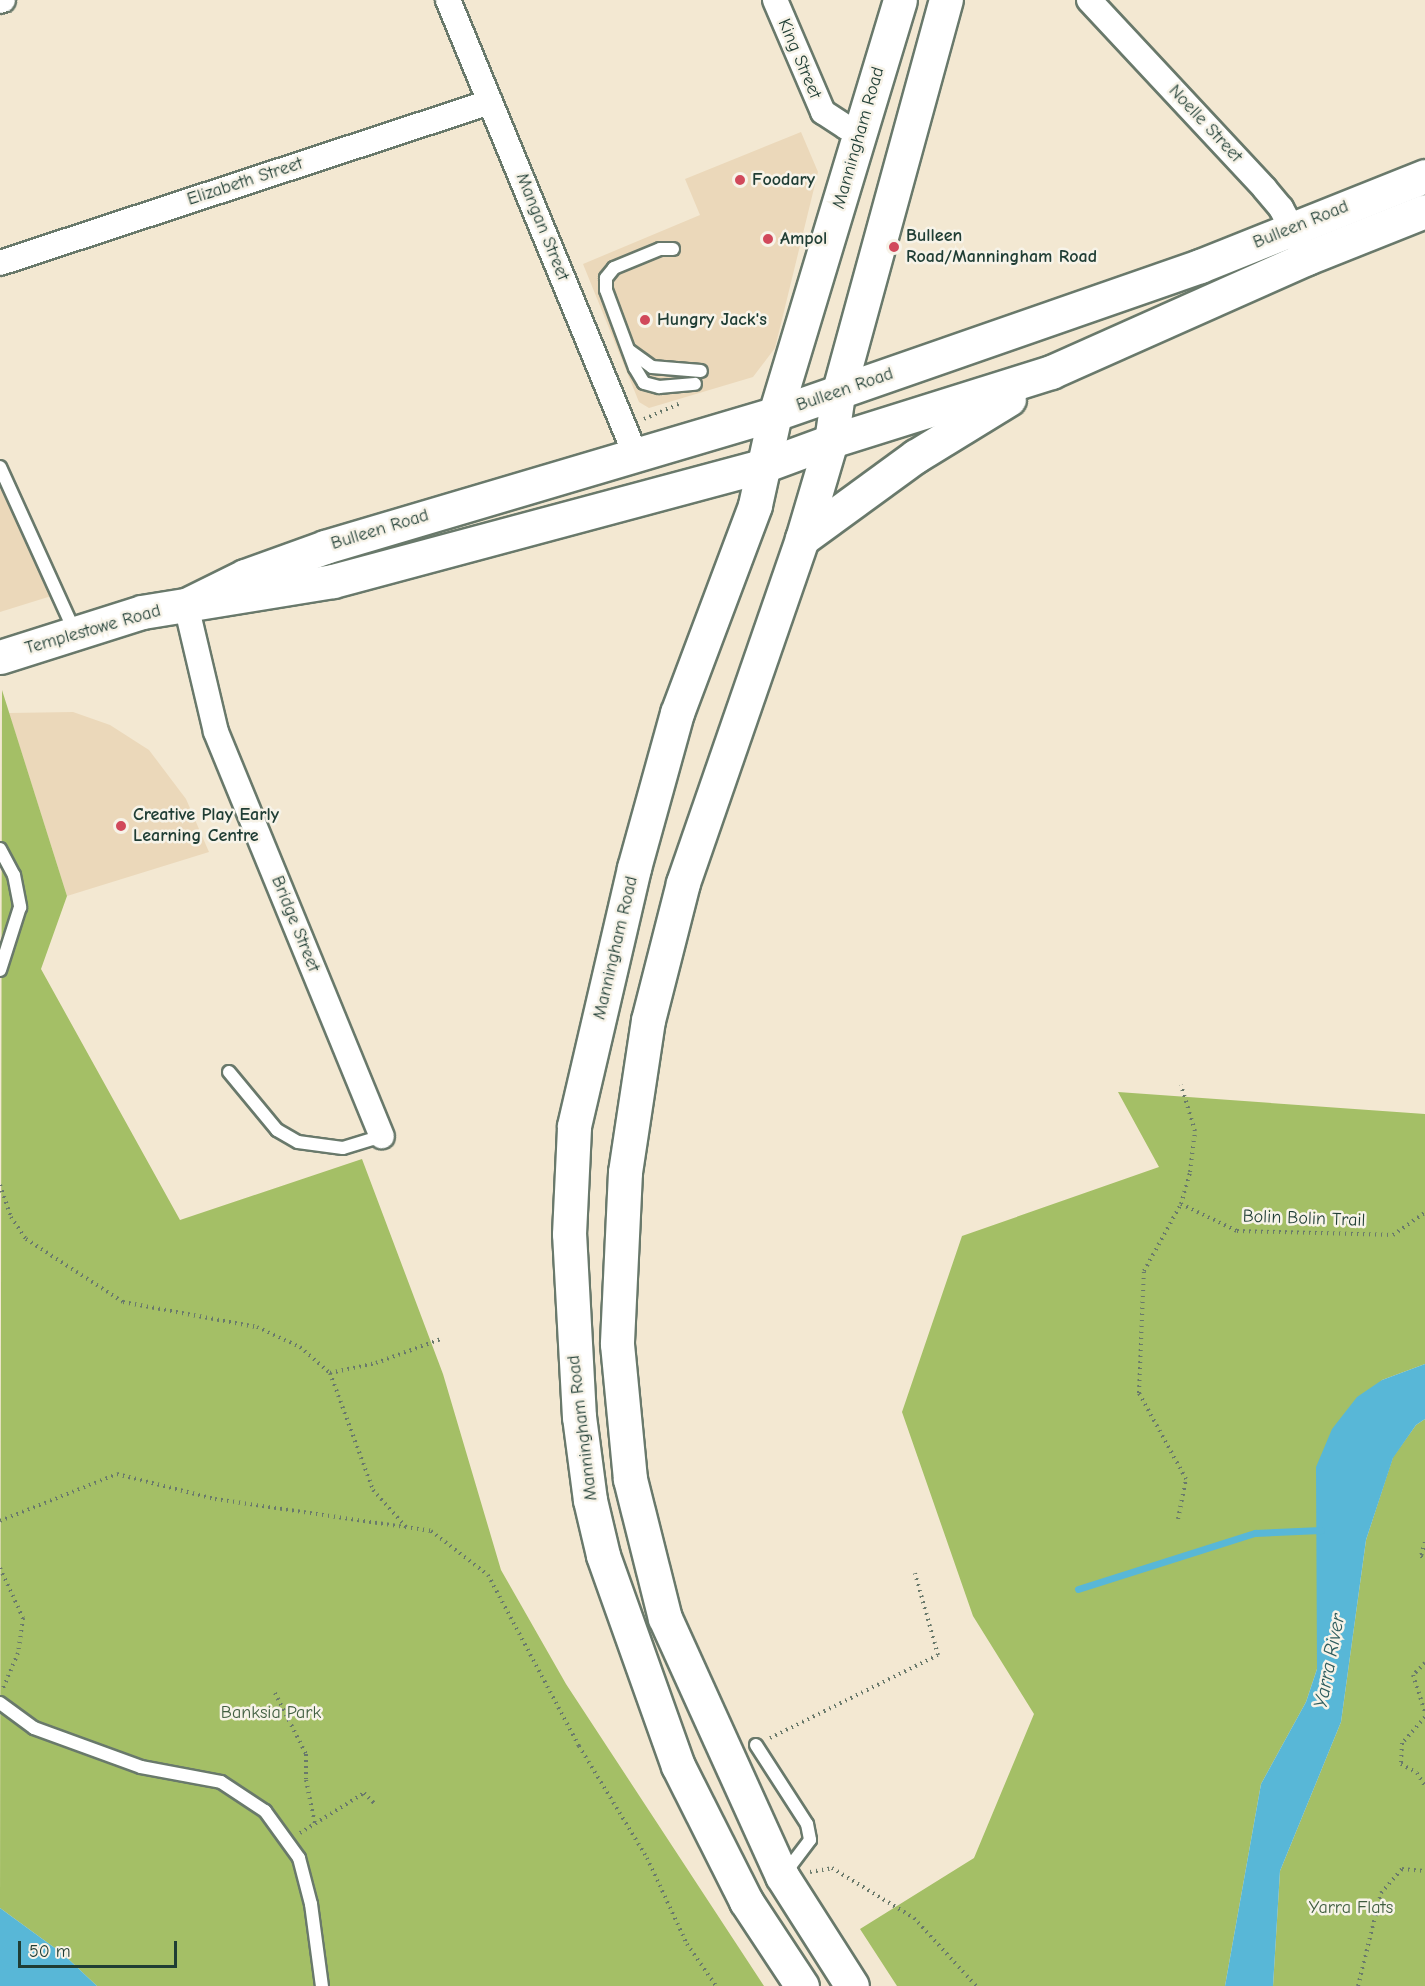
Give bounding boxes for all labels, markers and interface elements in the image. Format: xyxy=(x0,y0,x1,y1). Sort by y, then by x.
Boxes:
street label: King Street xyxy=(773,16,825,102)
street label: Manningham Road xyxy=(828,65,890,211)
street label: Noelle Street xyxy=(1164,81,1246,167)
street label: Elizabeth Street xyxy=(185,153,305,211)
place label: Foodary xyxy=(752,169,815,191)
street label: Mangan Street xyxy=(511,170,573,284)
marker: Foodary xyxy=(733,173,747,187)
street label: Bulleen Road xyxy=(1250,196,1352,254)
place label: Bulleen Road/Manningham Road xyxy=(906,226,1097,268)
place label: Ampol xyxy=(780,228,827,250)
marker: Ampol xyxy=(761,232,775,246)
marker: Bulleen Road/Manningham Road xyxy=(887,240,901,254)
place label: Hungry Jack's xyxy=(657,309,767,331)
marker: Hungry Jack's xyxy=(638,313,652,327)
street label: Bulleen Road xyxy=(794,363,896,417)
street label: Bulleen Road xyxy=(328,505,432,555)
street label: Templestowe Road xyxy=(23,600,163,660)
place label: Creative Play Early Learning Centre xyxy=(133,805,279,848)
marker: Creative Play Early Learning Centre xyxy=(114,819,128,833)
street label: Bridge Street xyxy=(266,873,324,975)
street label: Manningham Road xyxy=(589,874,643,1022)
street label: Bolin Bolin Trail xyxy=(1242,1206,1366,1232)
street label: Manningham Road xyxy=(563,1354,603,1502)
water label: Yarra River xyxy=(1308,1612,1350,1710)
park label: Banksia Park xyxy=(221,1702,321,1724)
park label: Yarra Flats xyxy=(1309,1897,1393,1919)
scale bar xyxy=(21,1929,180,1967)
text: 50 m xyxy=(29,1941,71,1962)

